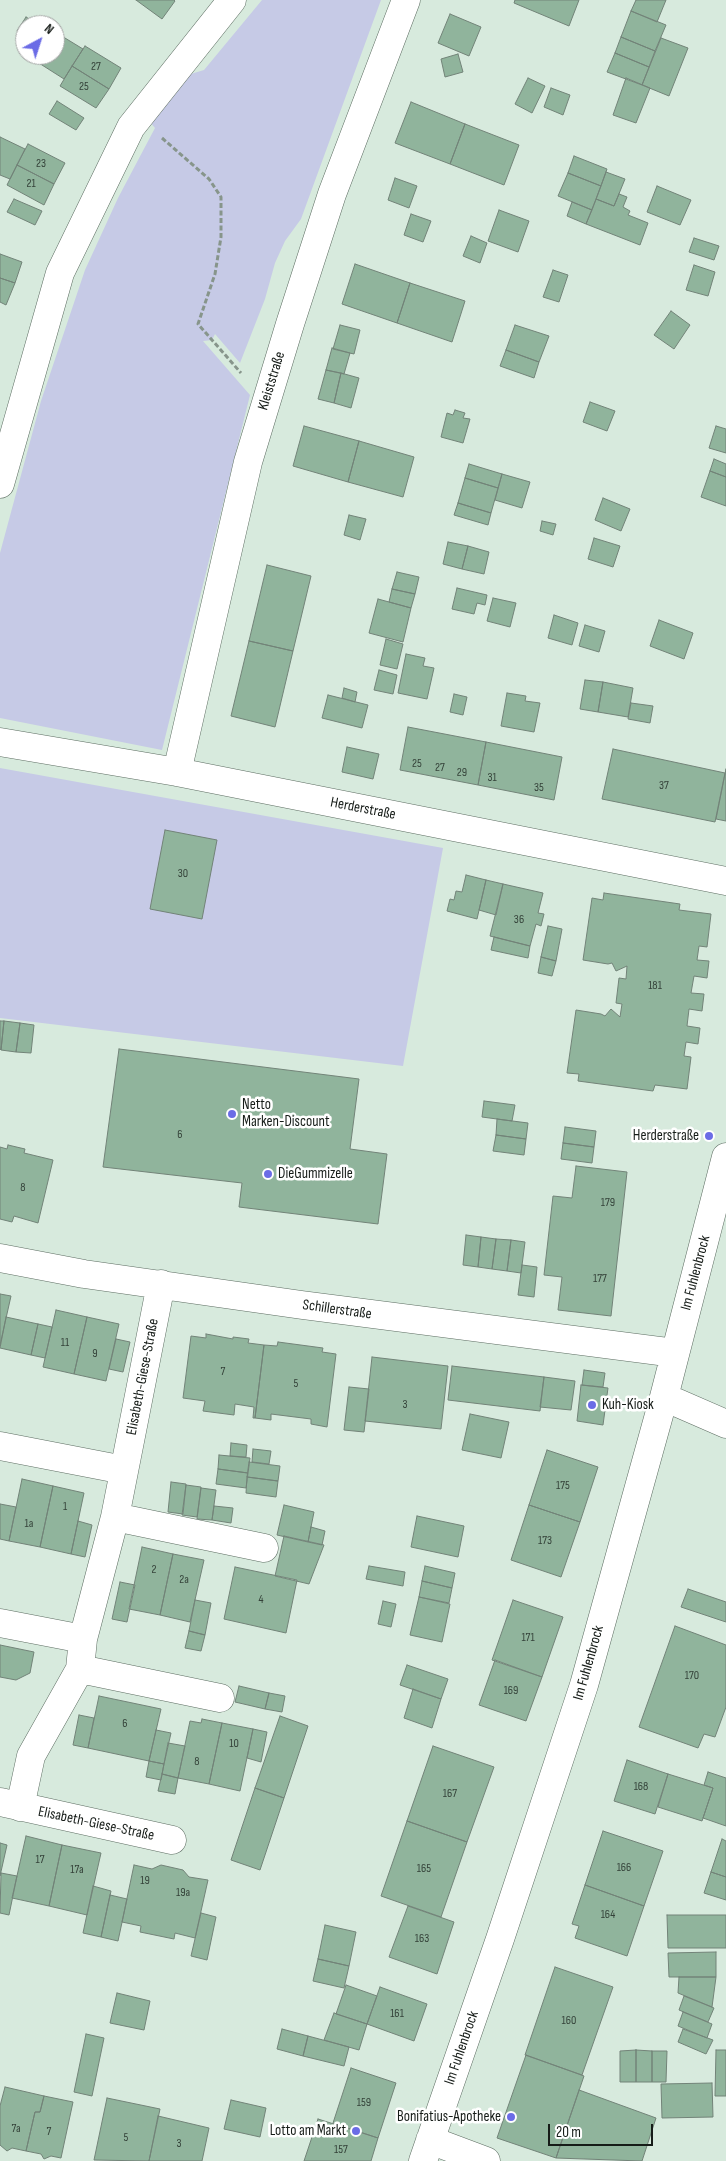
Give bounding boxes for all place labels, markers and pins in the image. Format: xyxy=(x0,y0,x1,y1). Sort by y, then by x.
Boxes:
place label: Netto Marken-Discount xyxy=(242,1096,330,1131)
marker: Netto Marken-Discount xyxy=(226,1108,238,1120)
place label: Herderstraße xyxy=(633,1127,699,1145)
marker: Herderstraße xyxy=(703,1130,715,1142)
place label: DieGummizelle xyxy=(278,1165,353,1183)
marker: DieGummizelle xyxy=(262,1168,274,1180)
place label: Kuh-Kiosk xyxy=(602,1396,654,1414)
marker: Kuh-Kiosk xyxy=(586,1399,598,1411)
place label: Bonifatius-Apotheke xyxy=(397,2108,501,2126)
marker: Bonifatius-Apotheke xyxy=(505,2111,517,2123)
place label: Lotto am Markt xyxy=(270,2122,346,2140)
marker: Lotto am Markt xyxy=(350,2125,362,2137)

